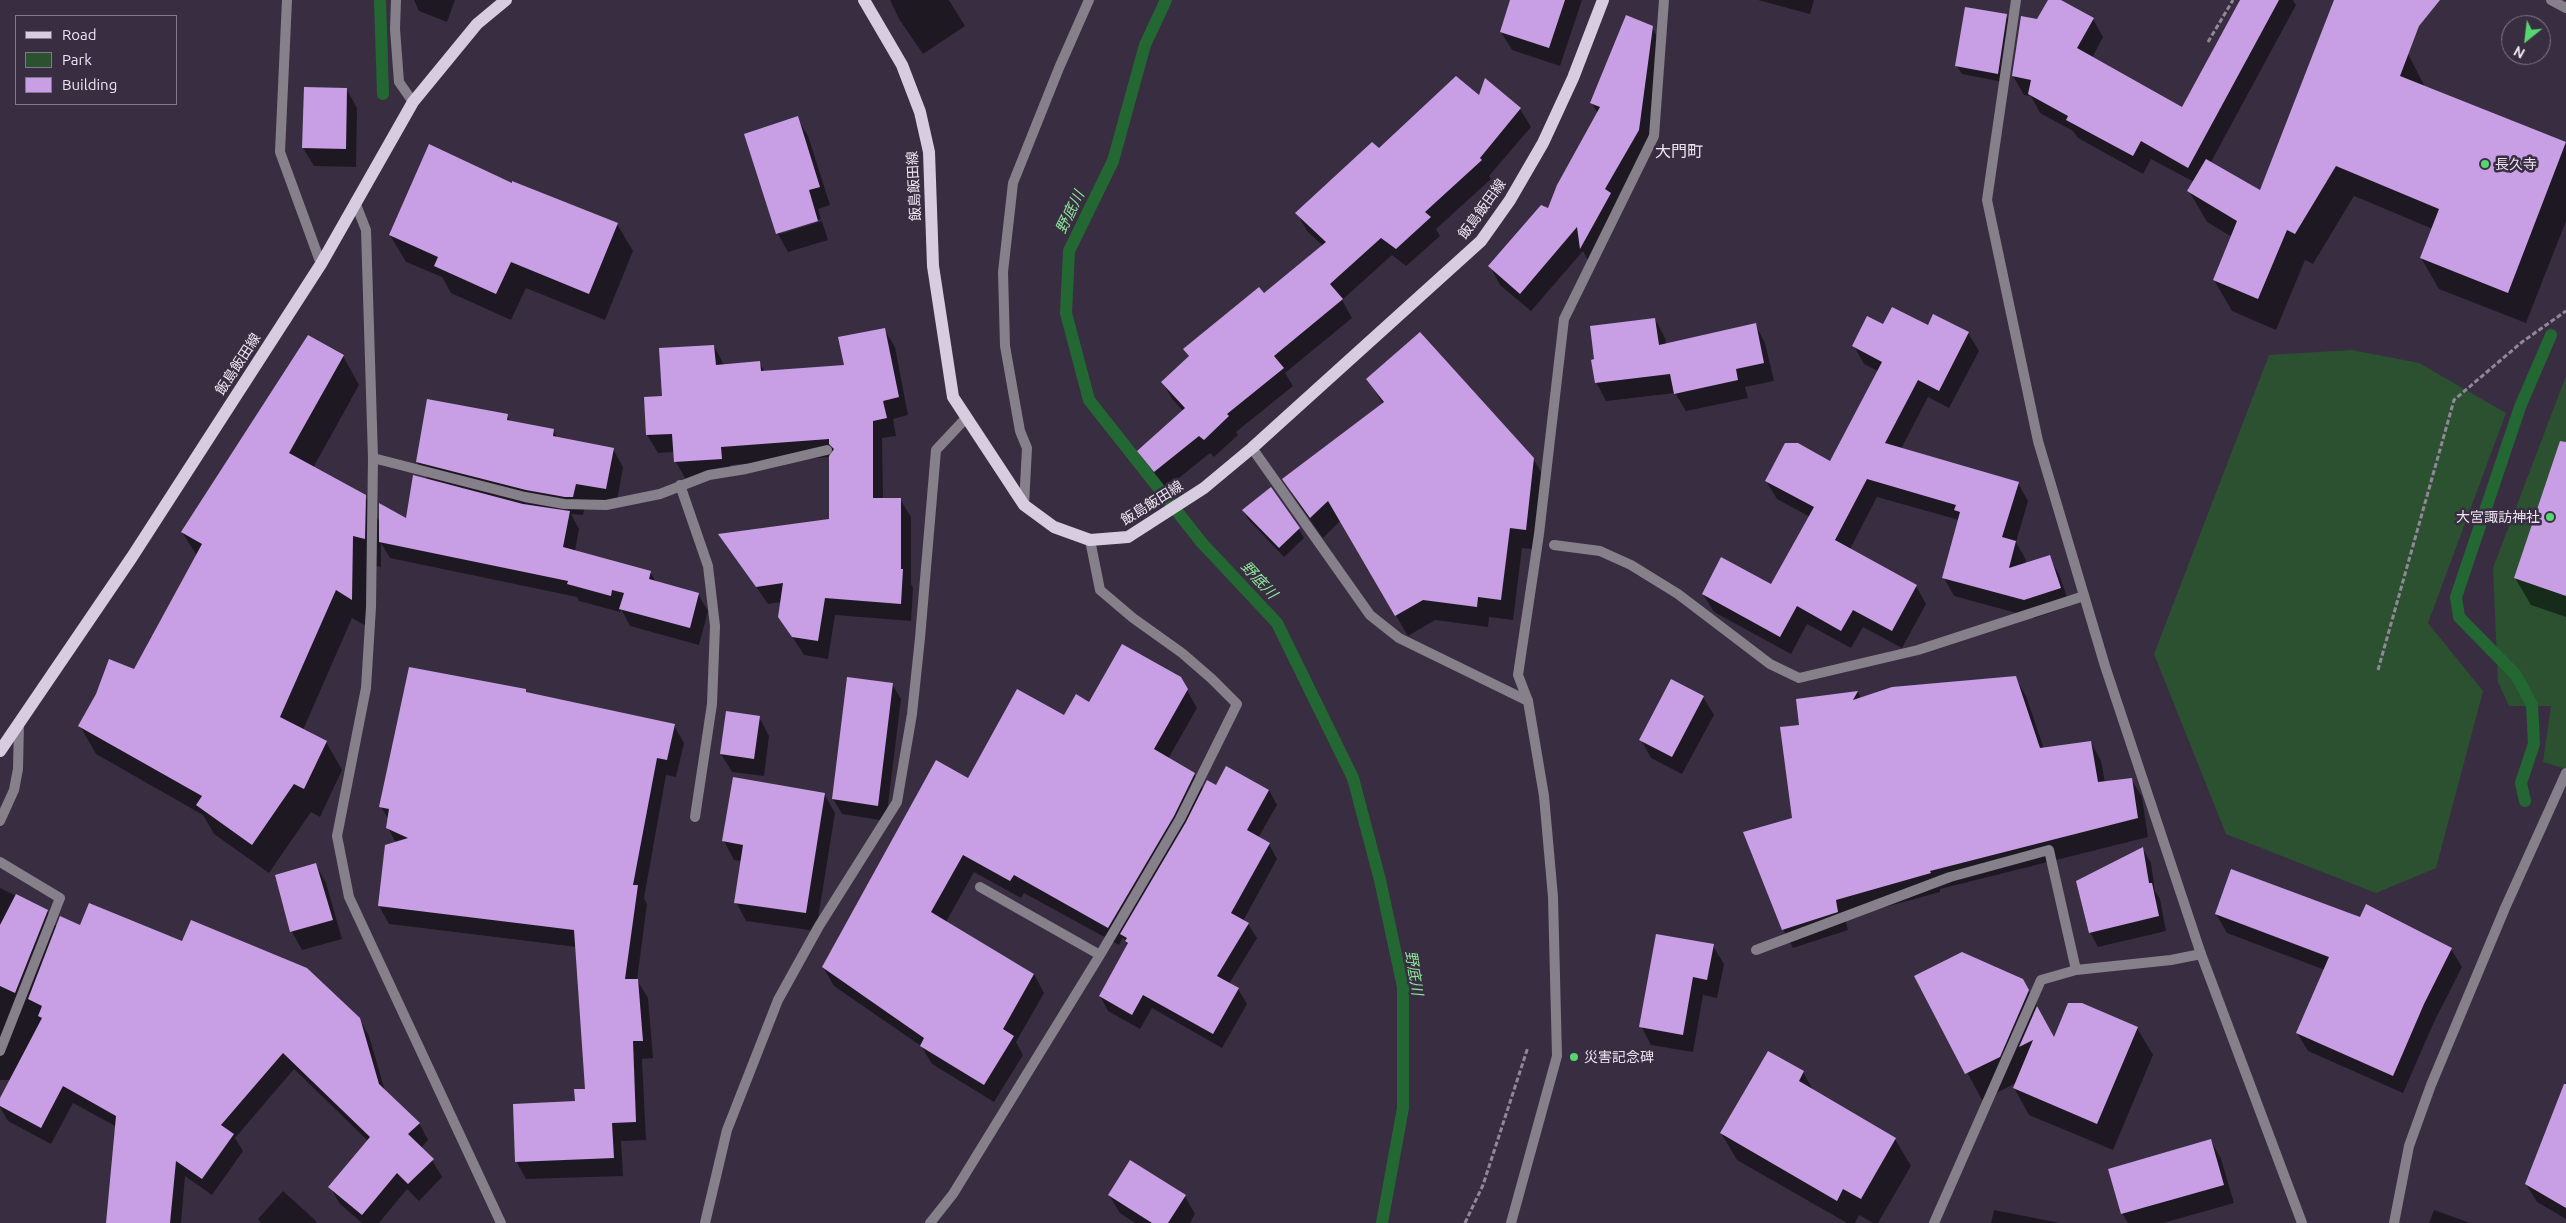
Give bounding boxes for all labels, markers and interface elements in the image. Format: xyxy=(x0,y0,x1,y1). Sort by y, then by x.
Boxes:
legend xyxy=(15,15,178,105)
north arrow xyxy=(2501,15,2551,65)
text: Road xyxy=(62,26,97,43)
text: N xyxy=(2511,43,2528,62)
text: Park xyxy=(62,51,92,68)
text: Building xyxy=(62,76,117,93)
district label: 大門町 xyxy=(1655,142,1703,162)
street label: 飯島飯田線 xyxy=(904,151,924,221)
place label: 長久寺 xyxy=(2495,156,2537,172)
marker: 長久寺 xyxy=(2479,158,2491,170)
street label: 飯島飯田線 xyxy=(1455,176,1509,242)
water label: 野底川 xyxy=(1052,188,1088,236)
street label: 飯島飯田線 xyxy=(212,330,264,398)
street label: 飯島飯田線 xyxy=(1118,477,1186,529)
place label: 大宮諏訪神社 xyxy=(2456,509,2540,525)
marker: 大宮諏訪神社 xyxy=(2544,511,2556,523)
water label: 野底川 xyxy=(1237,557,1281,603)
water label: 野底川 xyxy=(1402,949,1426,997)
place label: 災害記念碑 xyxy=(1584,1049,1654,1065)
marker: 災害記念碑 xyxy=(1568,1051,1580,1063)

